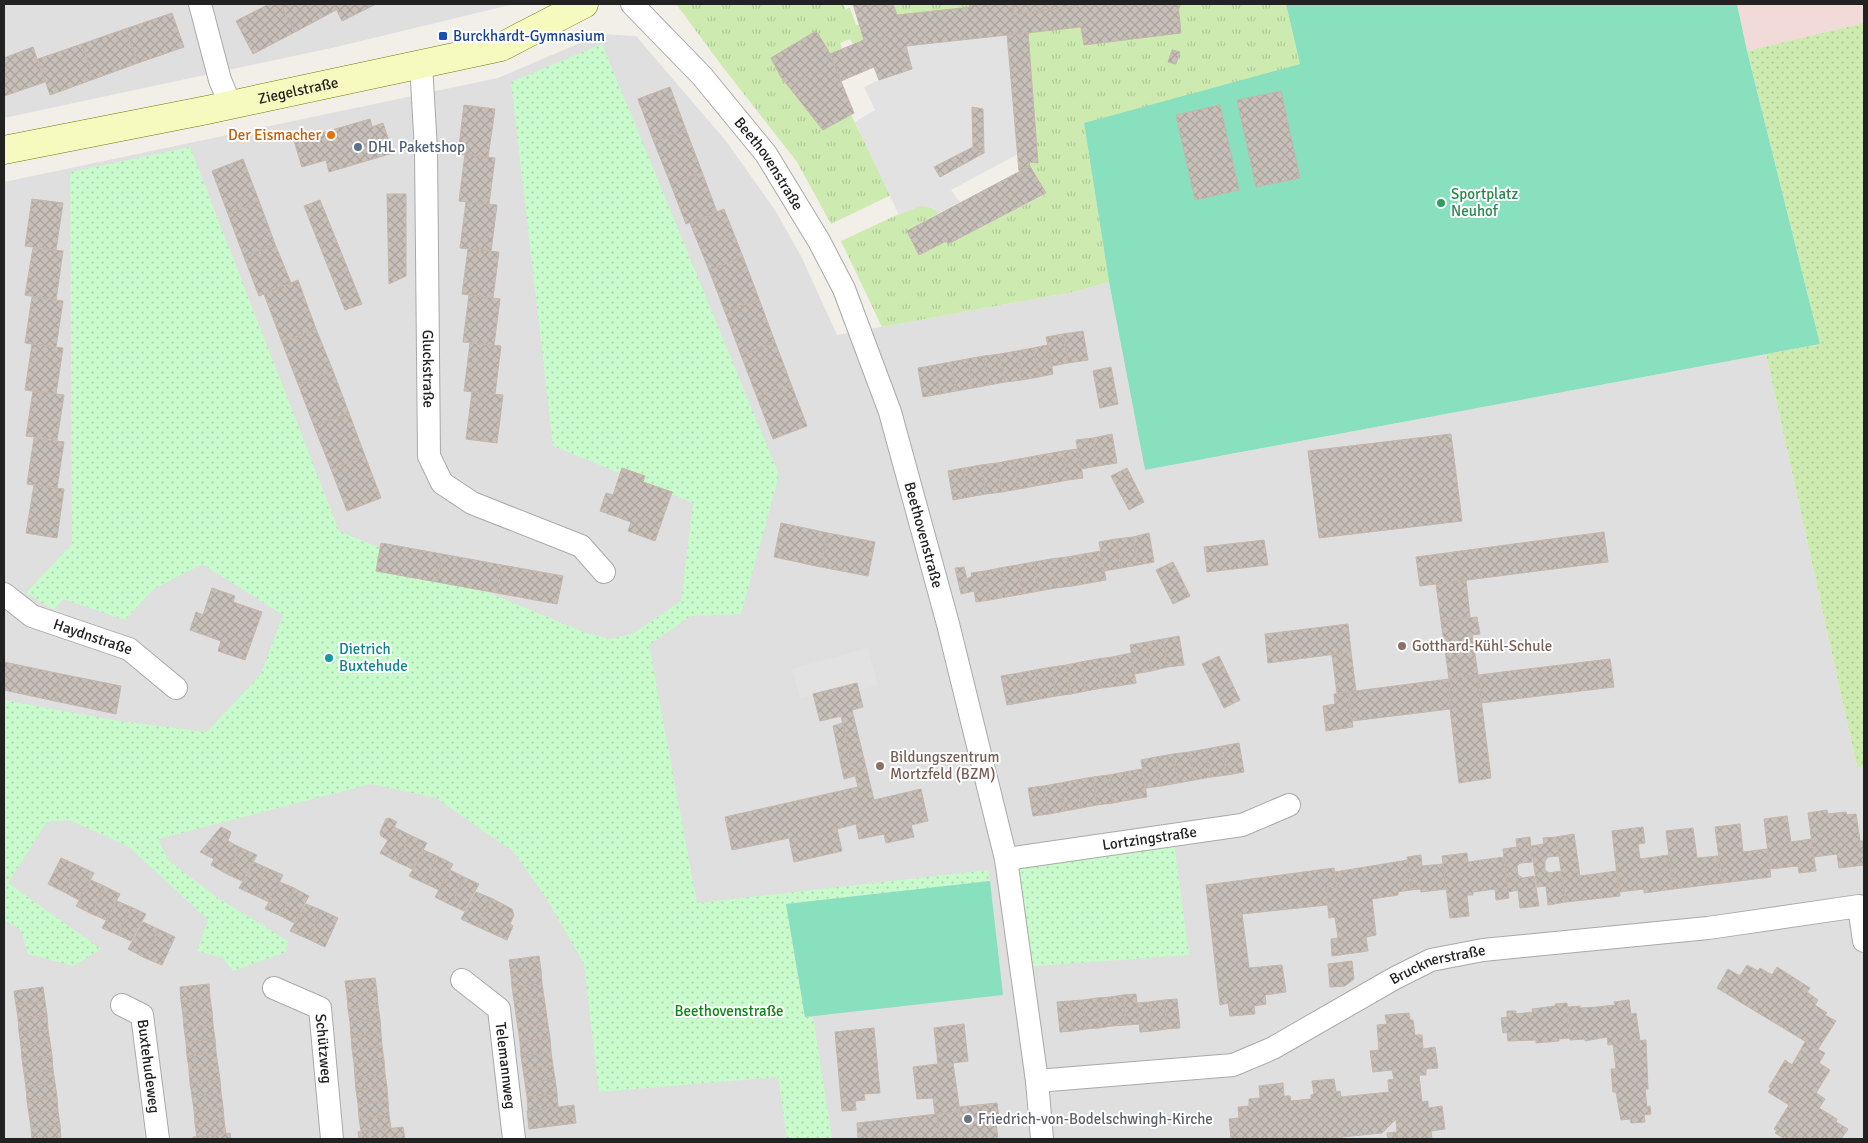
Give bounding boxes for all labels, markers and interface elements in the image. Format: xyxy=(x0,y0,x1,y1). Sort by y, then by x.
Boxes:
place label: Burckhardt-Gymnasium xyxy=(453,27,605,45)
marker: Burckhardt-Gymnasium xyxy=(437,30,449,42)
street label: Ziegelstraße xyxy=(256,73,340,108)
street label: Beethovenstraße xyxy=(731,114,807,214)
place label: Der Eismacher xyxy=(228,126,321,144)
marker: Der Eismacher xyxy=(325,129,337,141)
place label: DHL Paketshop xyxy=(368,138,465,156)
marker: DHL Paketshop xyxy=(352,141,364,153)
place label: Sportplatz Neuhof xyxy=(1451,185,1518,220)
marker: Sportplatz Neuhof xyxy=(1435,197,1447,209)
street label: Gluckstraße xyxy=(419,330,438,408)
street label: Beethovenstraße xyxy=(901,480,947,590)
street label: Haydnstraße xyxy=(51,615,135,659)
place label: Gotthard-Kühl-Schule xyxy=(1412,637,1552,655)
place label: Dietrich Buxtehude xyxy=(339,640,408,675)
marker: Gotthard-Kühl-Schule xyxy=(1396,640,1408,652)
marker: Dietrich Buxtehude xyxy=(323,652,335,664)
place label: Bildungszentrum Mortzfeld (BZM) xyxy=(890,748,999,783)
marker: Bildungszentrum Mortzfeld (BZM) xyxy=(874,760,886,772)
street label: Lortzingstraße xyxy=(1101,823,1198,854)
street label: Brucknerstraße xyxy=(1386,941,1487,988)
park label: Beethovenstraße xyxy=(674,1002,784,1020)
street label: Schützweg xyxy=(312,1013,336,1084)
street label: Buxtehudeweg xyxy=(134,1018,164,1114)
street label: Telemannweg xyxy=(492,1021,519,1110)
place label: Friedrich-von-Bodelschwingh-Kirche xyxy=(978,1110,1213,1128)
marker: Friedrich-von-Bodelschwingh-Kirche xyxy=(962,1113,974,1125)

